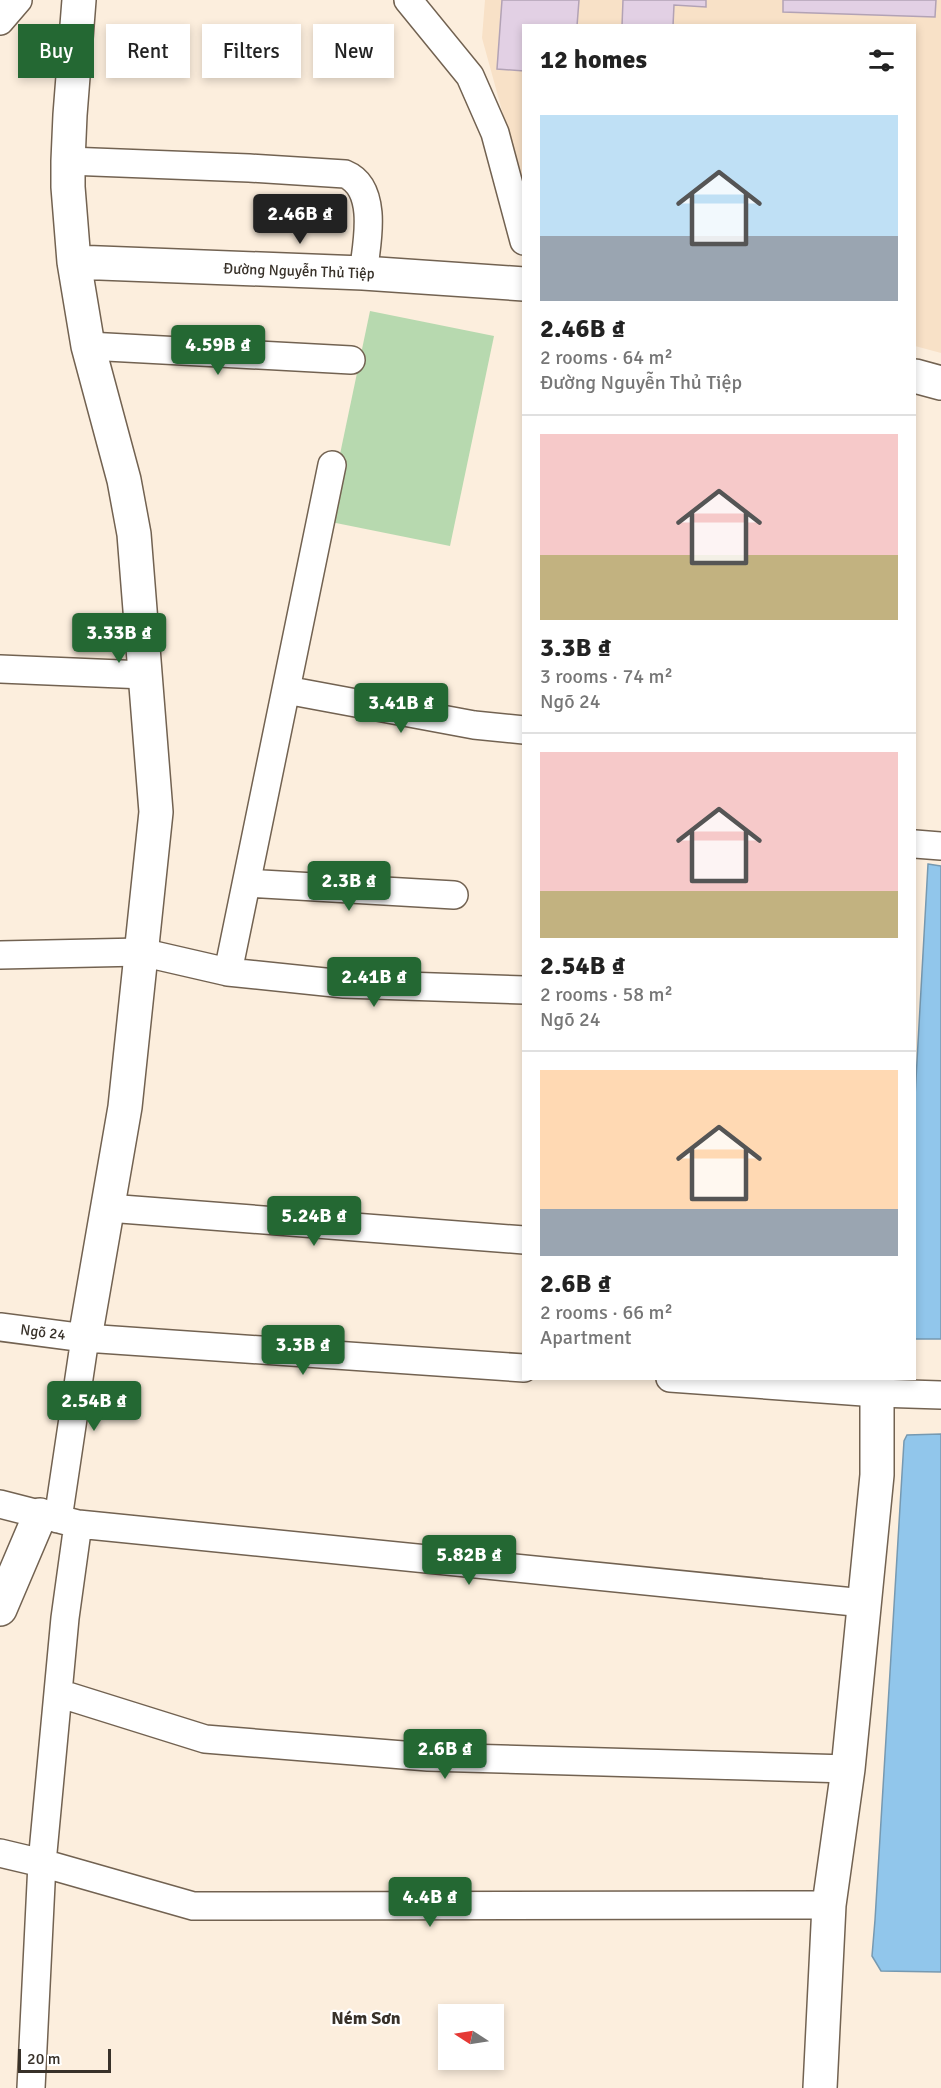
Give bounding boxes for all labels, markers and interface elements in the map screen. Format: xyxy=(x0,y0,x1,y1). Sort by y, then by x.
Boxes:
chip: Buy xyxy=(18,24,94,78)
chip: Rent xyxy=(106,24,190,78)
chip: Filters xyxy=(202,24,301,78)
chip: New xyxy=(313,24,394,78)
text: 12 homes xyxy=(540,44,647,76)
icon: filters xyxy=(865,44,898,77)
icon: home xyxy=(665,154,773,262)
pin: 2.46B ₫ xyxy=(245,194,355,245)
text: 2.46B ₫ xyxy=(267,201,333,226)
street label: Đường Nguyễn Thủ Tiệp xyxy=(223,258,375,283)
text: 2.46B ₫ xyxy=(540,313,625,345)
pin: 4.59B ₫ xyxy=(163,325,273,376)
text: 4.59B ₫ xyxy=(185,332,251,357)
text: 2 rooms · 64 m² xyxy=(540,345,673,370)
text: Đường Nguyễn Thủ Tiệp xyxy=(540,370,742,395)
icon: home xyxy=(665,473,773,581)
pin: 3.33B ₫ xyxy=(64,613,174,664)
text: 3.33B ₫ xyxy=(86,620,152,645)
text: 3.3B ₫ xyxy=(540,632,611,664)
text: 3 rooms · 74 m² xyxy=(540,664,673,689)
pin: 3.41B ₫ xyxy=(346,683,456,734)
text: Ngõ 24 xyxy=(540,689,601,714)
text: 3.41B ₫ xyxy=(368,690,434,715)
icon: home xyxy=(665,791,773,899)
pin: 2.3B ₫ xyxy=(300,861,398,912)
text: 2.3B ₫ xyxy=(322,868,376,893)
text: 2.54B ₫ xyxy=(540,950,625,982)
pin: 2.41B ₫ xyxy=(319,957,429,1008)
text: 2.41B ₫ xyxy=(341,964,407,989)
text: 2 rooms · 58 m² xyxy=(540,982,673,1007)
text: Ngõ 24 xyxy=(540,1007,601,1032)
icon: home xyxy=(665,1109,773,1217)
pin: 5.24B ₫ xyxy=(259,1196,369,1247)
text: 5.24B ₫ xyxy=(281,1203,347,1228)
text: 2.6B ₫ xyxy=(540,1268,611,1300)
text: 2 rooms · 66 m² xyxy=(540,1300,673,1325)
street label: Ngõ 24 xyxy=(19,1320,67,1344)
pin: 3.3B ₫ xyxy=(254,1325,352,1376)
text: Apartment xyxy=(540,1325,632,1350)
text: 3.3B ₫ xyxy=(276,1332,330,1357)
pin: 2.54B ₫ xyxy=(39,1381,149,1432)
text: 2.54B ₫ xyxy=(61,1388,127,1413)
pin: 5.82B ₫ xyxy=(414,1535,524,1586)
text: 5.82B ₫ xyxy=(436,1542,502,1567)
pin: 2.6B ₫ xyxy=(396,1729,494,1780)
text: 2.6B ₫ xyxy=(418,1736,472,1761)
pin: 4.4B ₫ xyxy=(381,1877,479,1928)
text: 4.4B ₫ xyxy=(403,1884,457,1909)
north arrow xyxy=(438,2004,504,2070)
map controls xyxy=(438,2004,504,2070)
district label: Ném Sơn xyxy=(331,2007,401,2029)
scale bar xyxy=(18,2046,111,2074)
text: 20 m xyxy=(27,2049,61,2069)

